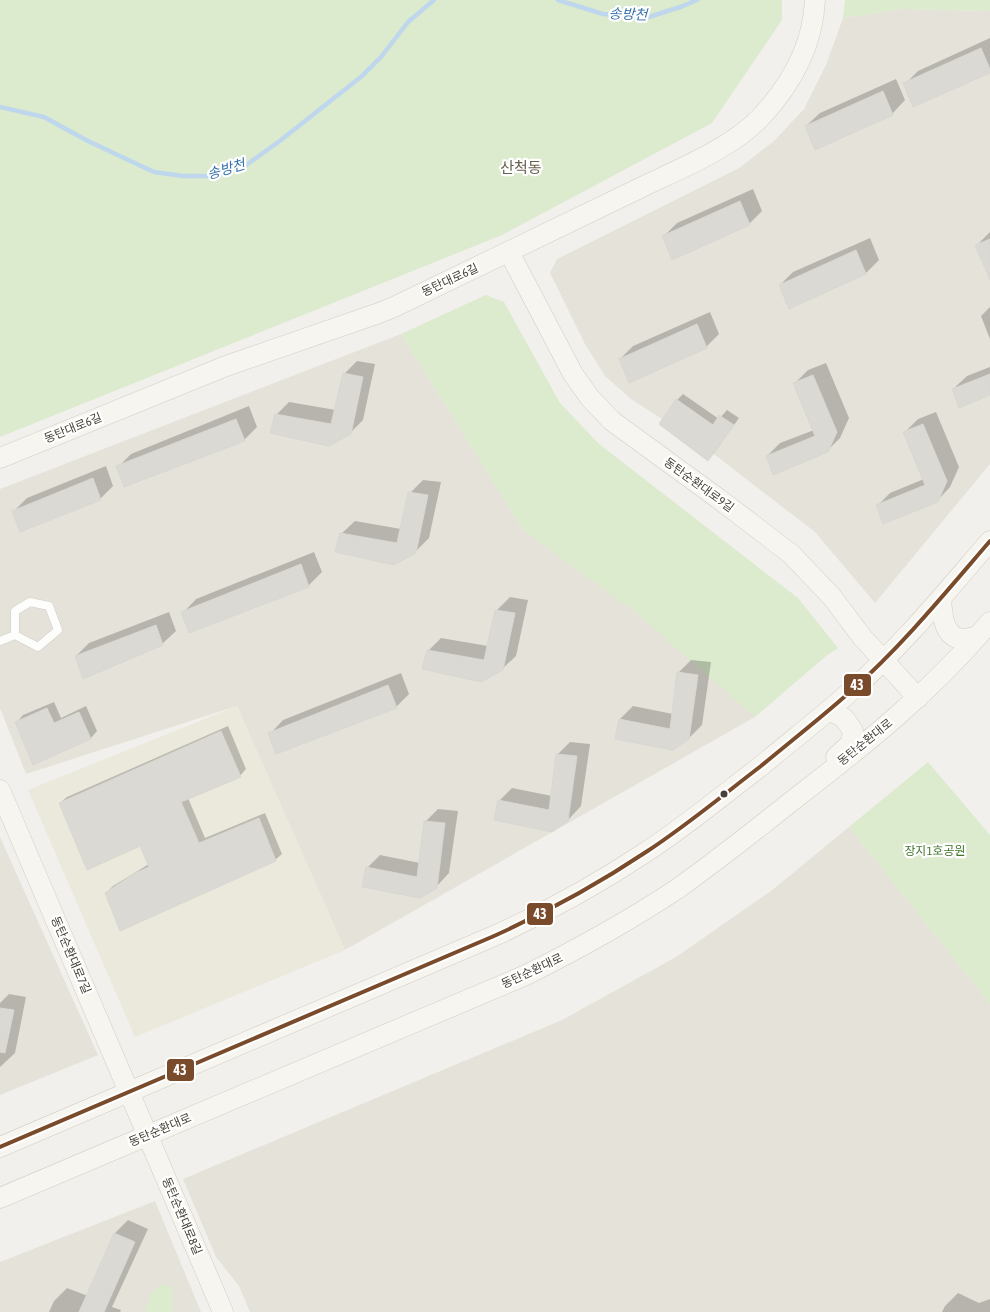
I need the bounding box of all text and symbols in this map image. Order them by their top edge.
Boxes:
water label: 송방천 [608,5,649,23]
water label: 송방천 [205,156,248,182]
district label: 산척동 [500,159,542,176]
street label: 동탄대로6길 [419,261,481,299]
street label: 동탄대로6길 [42,410,104,446]
street label: 동탄순환대로9길 [661,455,737,515]
line badge: 43 [843,673,872,697]
text: 43 [849,677,864,693]
street label: 동탄순환대로 [835,716,895,768]
unlabelled marker [719,789,729,799]
park label: 장지1호공원 [905,844,965,858]
line badge: 43 [526,902,554,926]
text: 43 [532,906,547,922]
street label: 동탄순환대로7길 [48,914,94,996]
street label: 동탄순환대로 [499,951,565,991]
line badge: 43 [166,1058,195,1082]
text: 43 [172,1062,187,1078]
street label: 동탄순환대로 [127,1111,193,1149]
street label: 동탄순환대로8길 [159,1175,205,1257]

